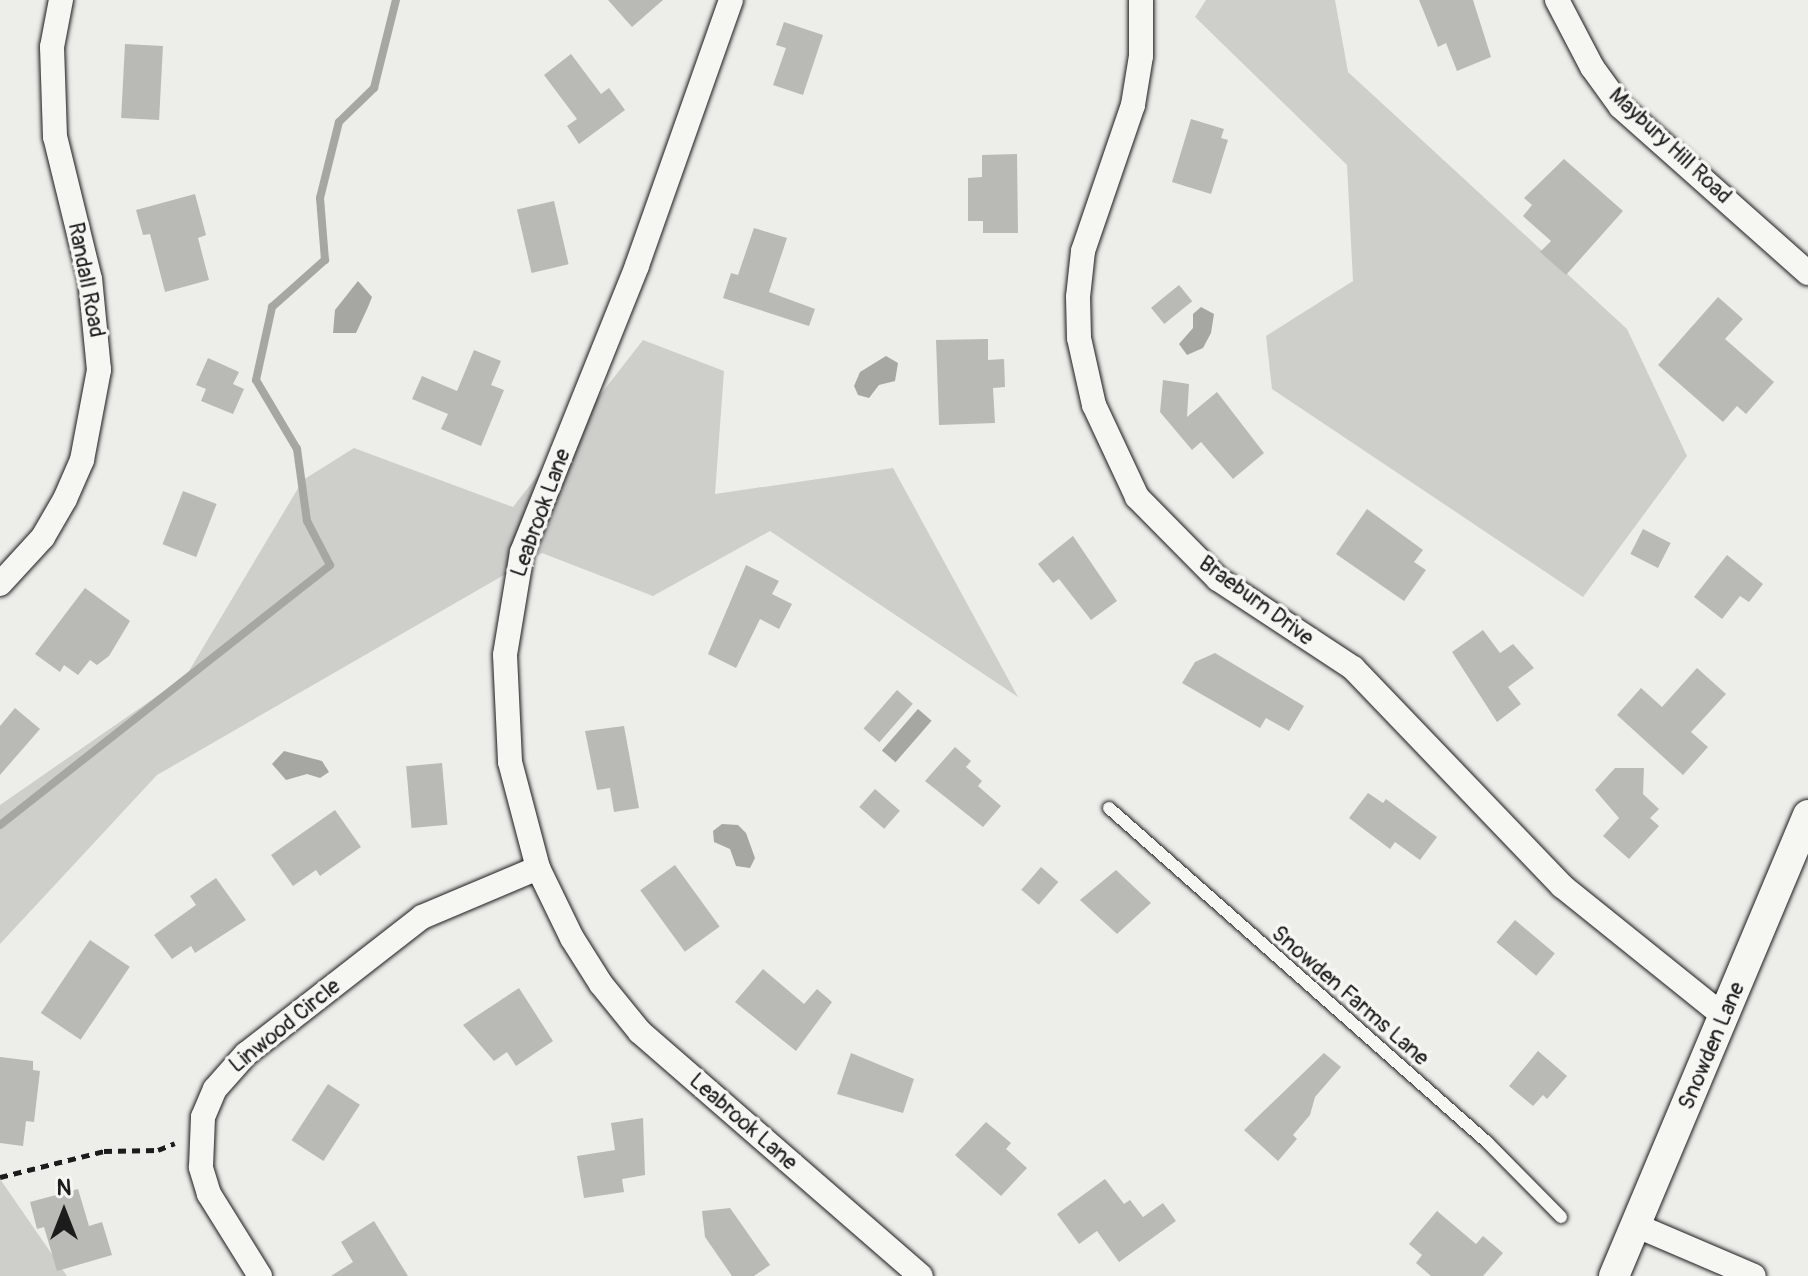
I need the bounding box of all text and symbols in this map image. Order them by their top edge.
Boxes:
street label: Maybury Hill Road [1603,82,1737,210]
street label: Randall Road [62,220,110,340]
street label: Leabrook Lane [506,445,576,581]
street label: Braeburn Drive [1194,551,1318,651]
street label: Snowden Farms Lane [1266,920,1434,1072]
street label: Linwood Circle [224,973,346,1079]
street label: Snowden Lane [1673,978,1751,1114]
street label: Leabrook Lane [684,1068,802,1176]
north arrow [24,1172,104,1252]
text: N [57,1174,71,1202]

